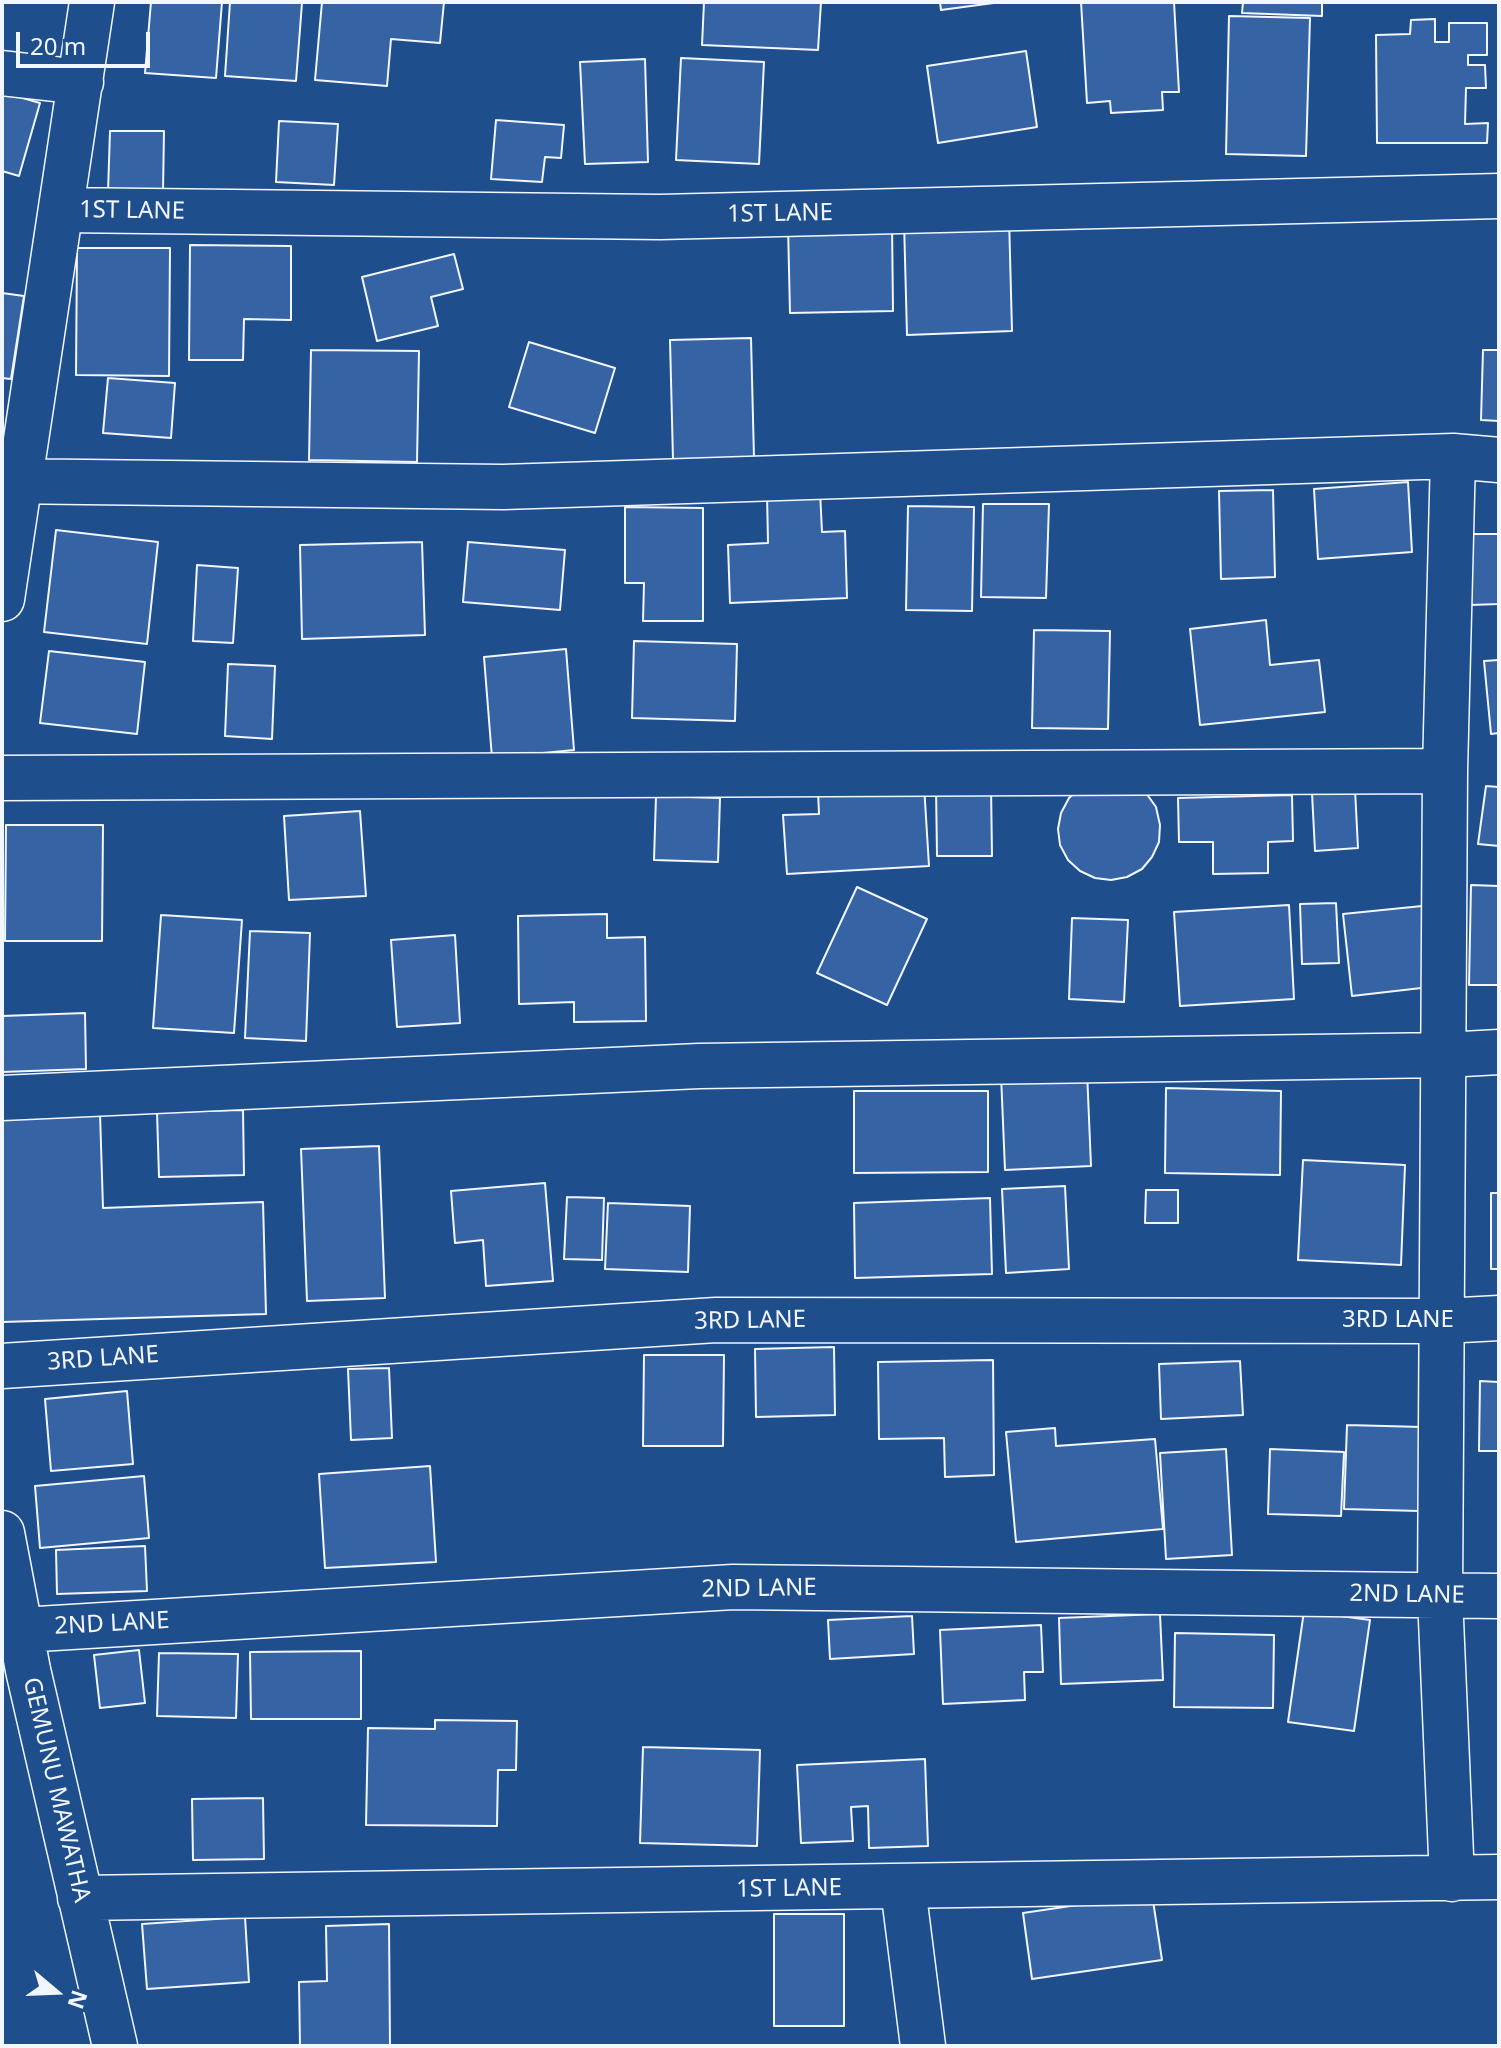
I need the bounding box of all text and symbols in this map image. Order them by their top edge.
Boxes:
scale bar [20,16,154,66]
text: 20 m [30,29,86,62]
street label: 1ST LANE [79,196,185,226]
street label: 1ST LANE [727,199,833,229]
street label: 3RD LANE [694,1306,806,1336]
street label: 3RD LANE [1342,1306,1454,1334]
street label: 3RD LANE [46,1341,160,1377]
street label: 2ND LANE [701,1574,817,1604]
street label: 2ND LANE [1349,1580,1465,1610]
street label: 2ND LANE [54,1607,170,1641]
street label: GEMUNU MAWATHA [16,1675,96,1905]
street label: 1ST LANE [736,1874,842,1904]
north arrow [16,1952,96,2032]
text: N [62,1986,96,2013]

